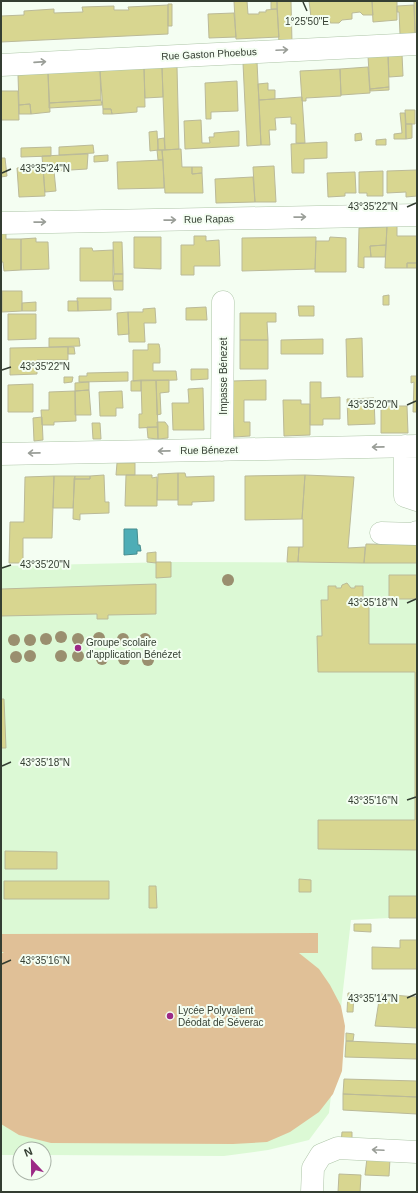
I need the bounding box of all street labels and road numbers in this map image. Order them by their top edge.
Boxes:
street label: Rue Gaston Phoebus [161,46,257,62]
street label: Rue Rapas [184,213,234,225]
street label: Impasse Bénezet [218,337,229,415]
street label: Rue Bénezet [180,444,238,456]

